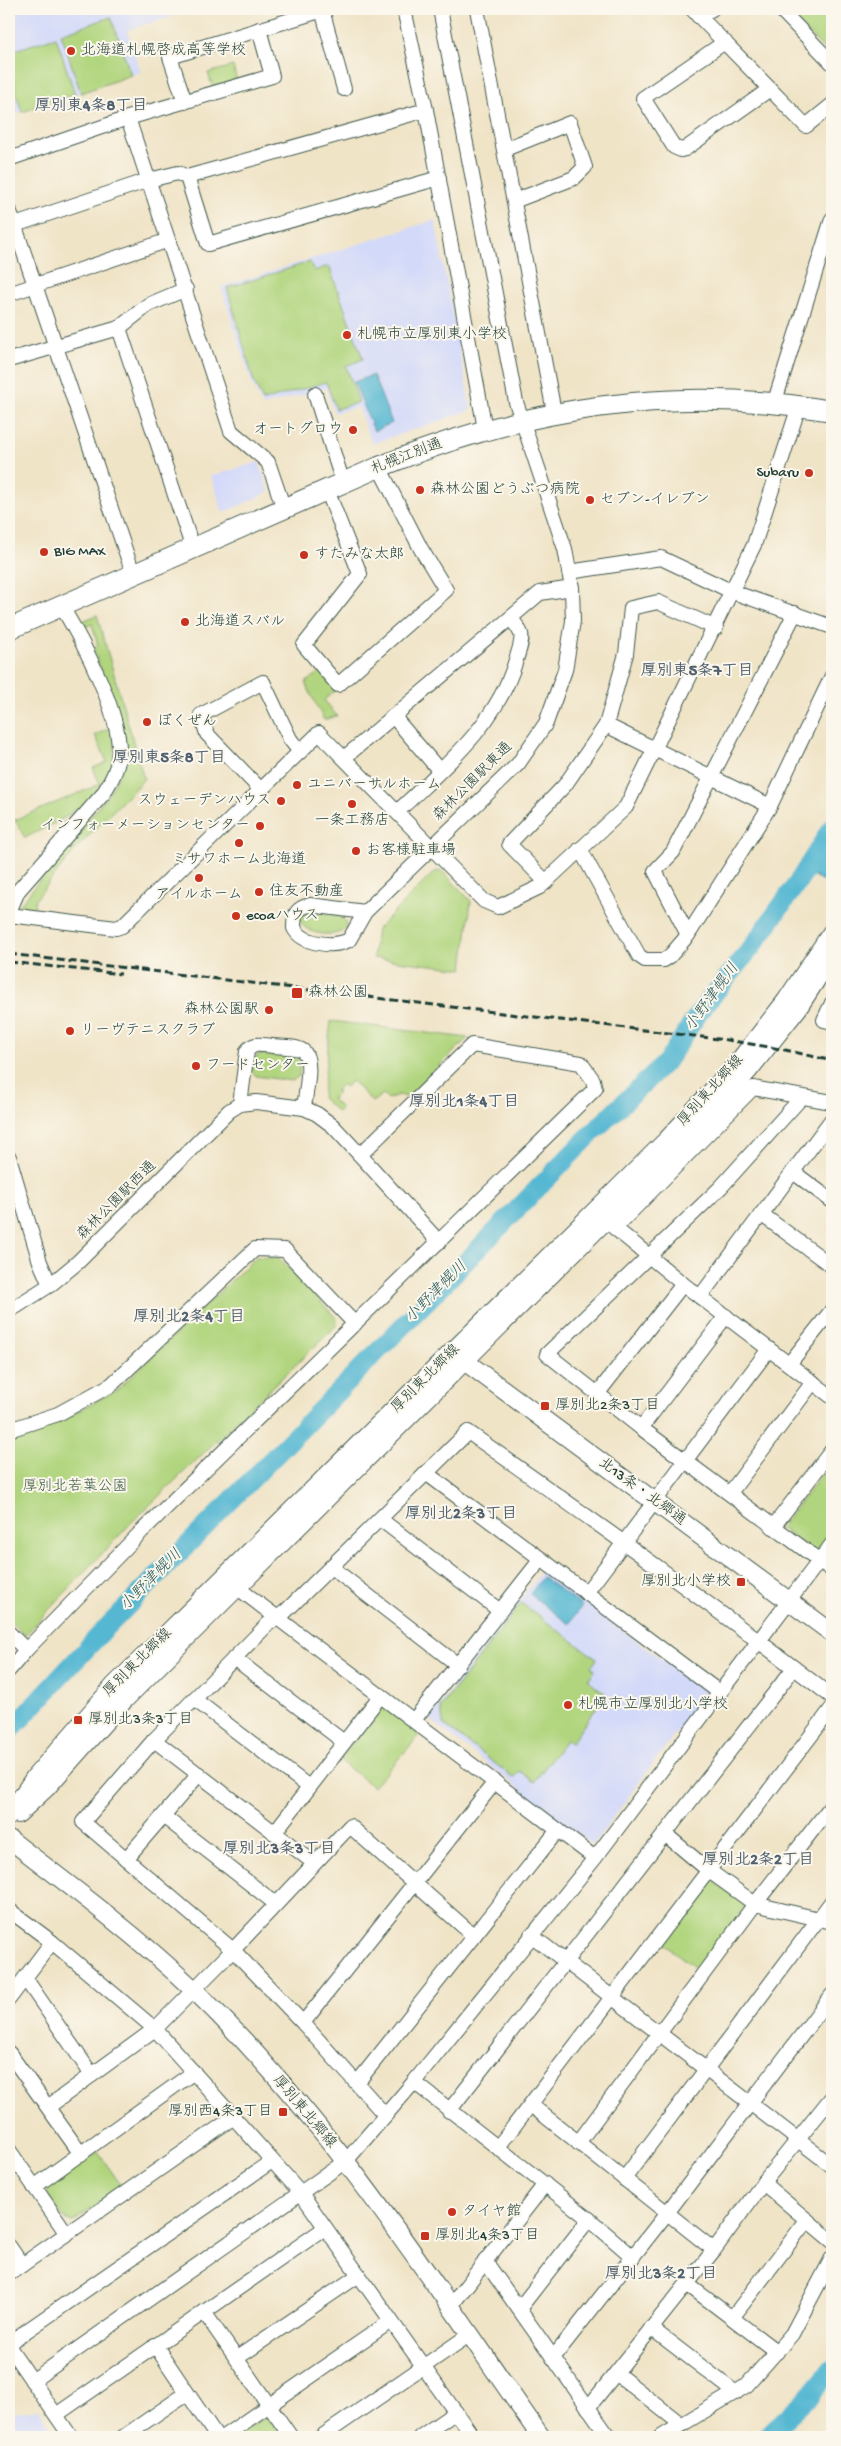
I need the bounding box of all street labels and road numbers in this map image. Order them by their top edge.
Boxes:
street label: 札幌江別通 [369,435,445,479]
street label: 森林公園駅東通 [429,738,516,825]
street label: 厚別東北郷線 [673,1051,748,1130]
street label: 森林公園駅西通 [73,1157,160,1244]
street label: 厚別東北郷線 [387,1340,464,1417]
street label: 北13条・北郷通 [595,1454,689,1530]
street label: 厚別東北郷線 [99,1624,176,1701]
street label: 厚別東北郷線 [268,2071,341,2152]

